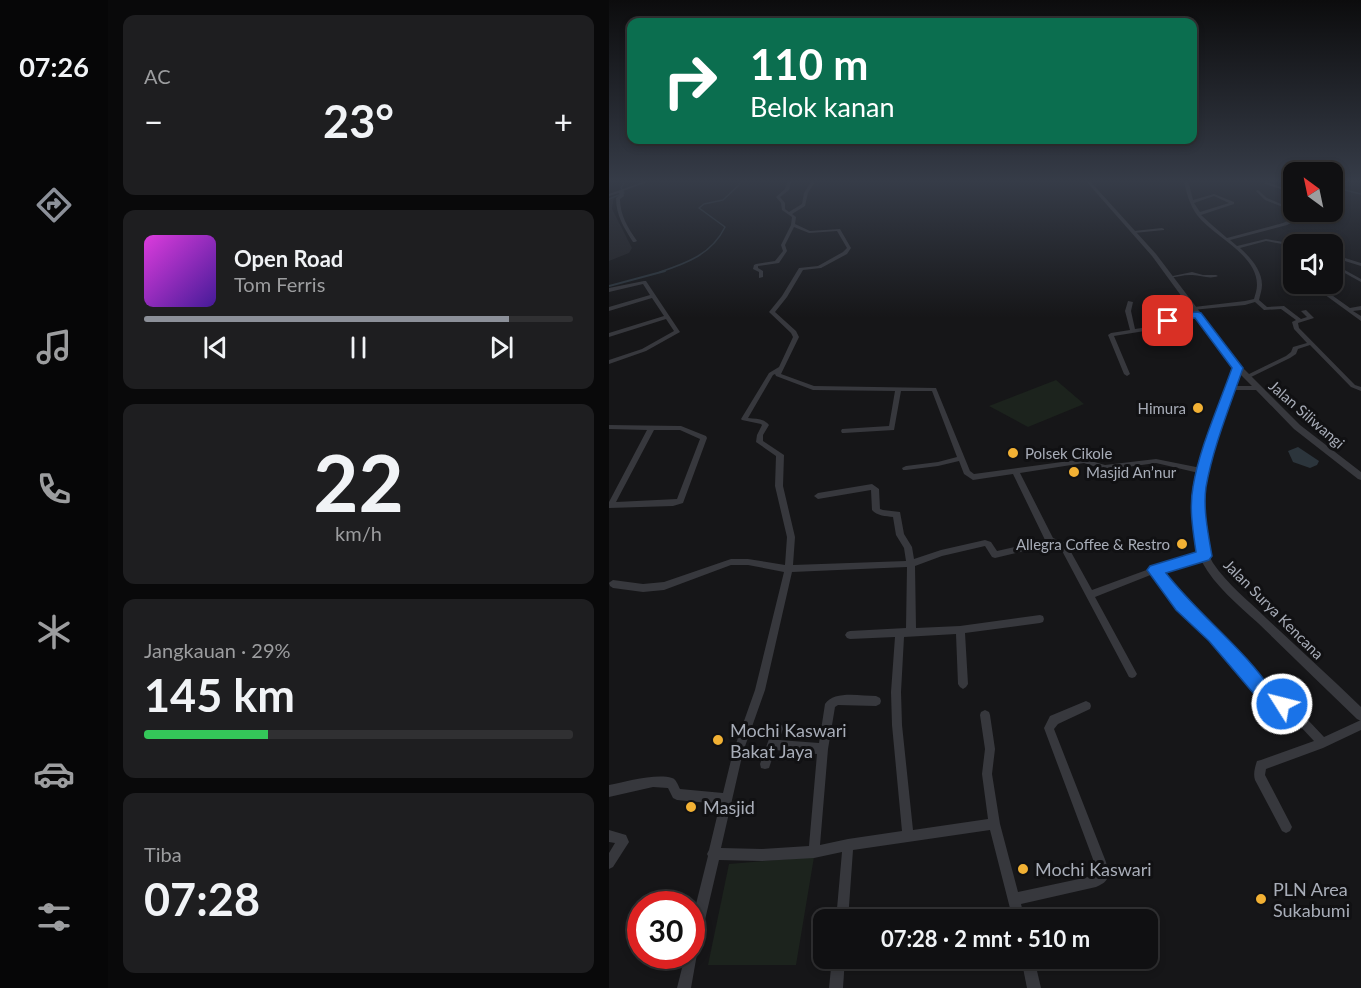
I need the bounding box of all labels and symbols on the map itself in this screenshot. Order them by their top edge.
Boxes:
north arrow [1283,162,1343,222]
pin [1142,295,1193,346]
street label: Jalan Siliwangi [1265,376,1349,452]
place label: Himura [1138,399,1186,417]
marker: Himura [1191,401,1205,415]
place label: Polsek Cikole [1025,444,1112,462]
marker: Polsek Cikole [1006,446,1020,460]
place label: Masjid An’nur [1086,463,1177,481]
marker: Masjid An’nur [1067,465,1081,479]
place label: Allegra Coffee & Restro [1016,535,1170,553]
marker: Allegra Coffee & Restro [1175,537,1189,551]
street label: Jalan Surya Kencana [1220,555,1328,663]
position arrow [1250,672,1314,736]
place label: Mochi Kaswari Bakat Jaya [730,719,847,762]
marker: Mochi Kaswari Bakat Jaya [711,733,725,747]
place label: Masjid [703,796,755,818]
marker: Masjid [684,800,698,814]
place label: Mochi Kaswari [1035,858,1152,880]
marker: Mochi Kaswari [1016,862,1030,876]
place label: PLN Area Sukabumi [1273,878,1350,921]
speed limit sign: 30 [627,891,705,969]
marker: PLN Area Sukabumi [1254,892,1268,906]

